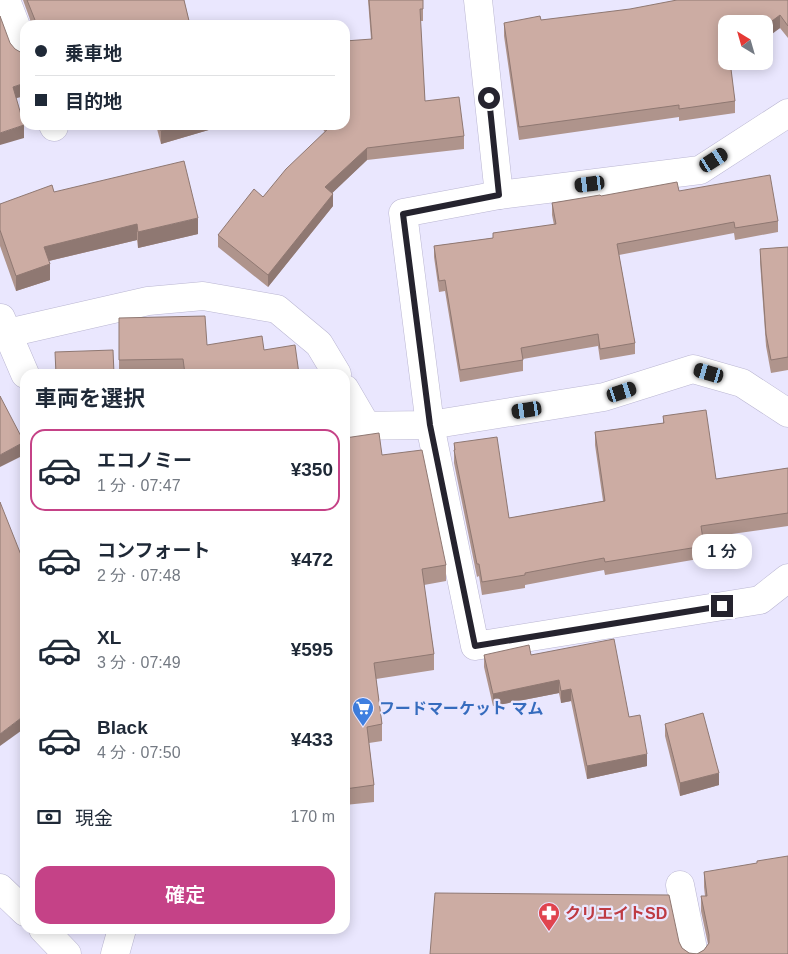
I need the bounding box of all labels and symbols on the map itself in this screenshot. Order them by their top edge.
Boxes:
north arrow [718,15,772,70]
route start [478,87,500,109]
car [697,146,730,174]
car [574,175,605,193]
car [692,362,725,384]
car [605,380,638,404]
car [511,400,542,420]
callout: 1 分 [692,534,752,568]
route end [711,595,733,617]
supermarket icon: フードマーケット マム [351,696,375,727]
place label: フードマーケット マム [379,700,543,717]
pharmacy icon: クリエイトSD [537,901,561,932]
place label: クリエイトSD [565,905,667,922]

